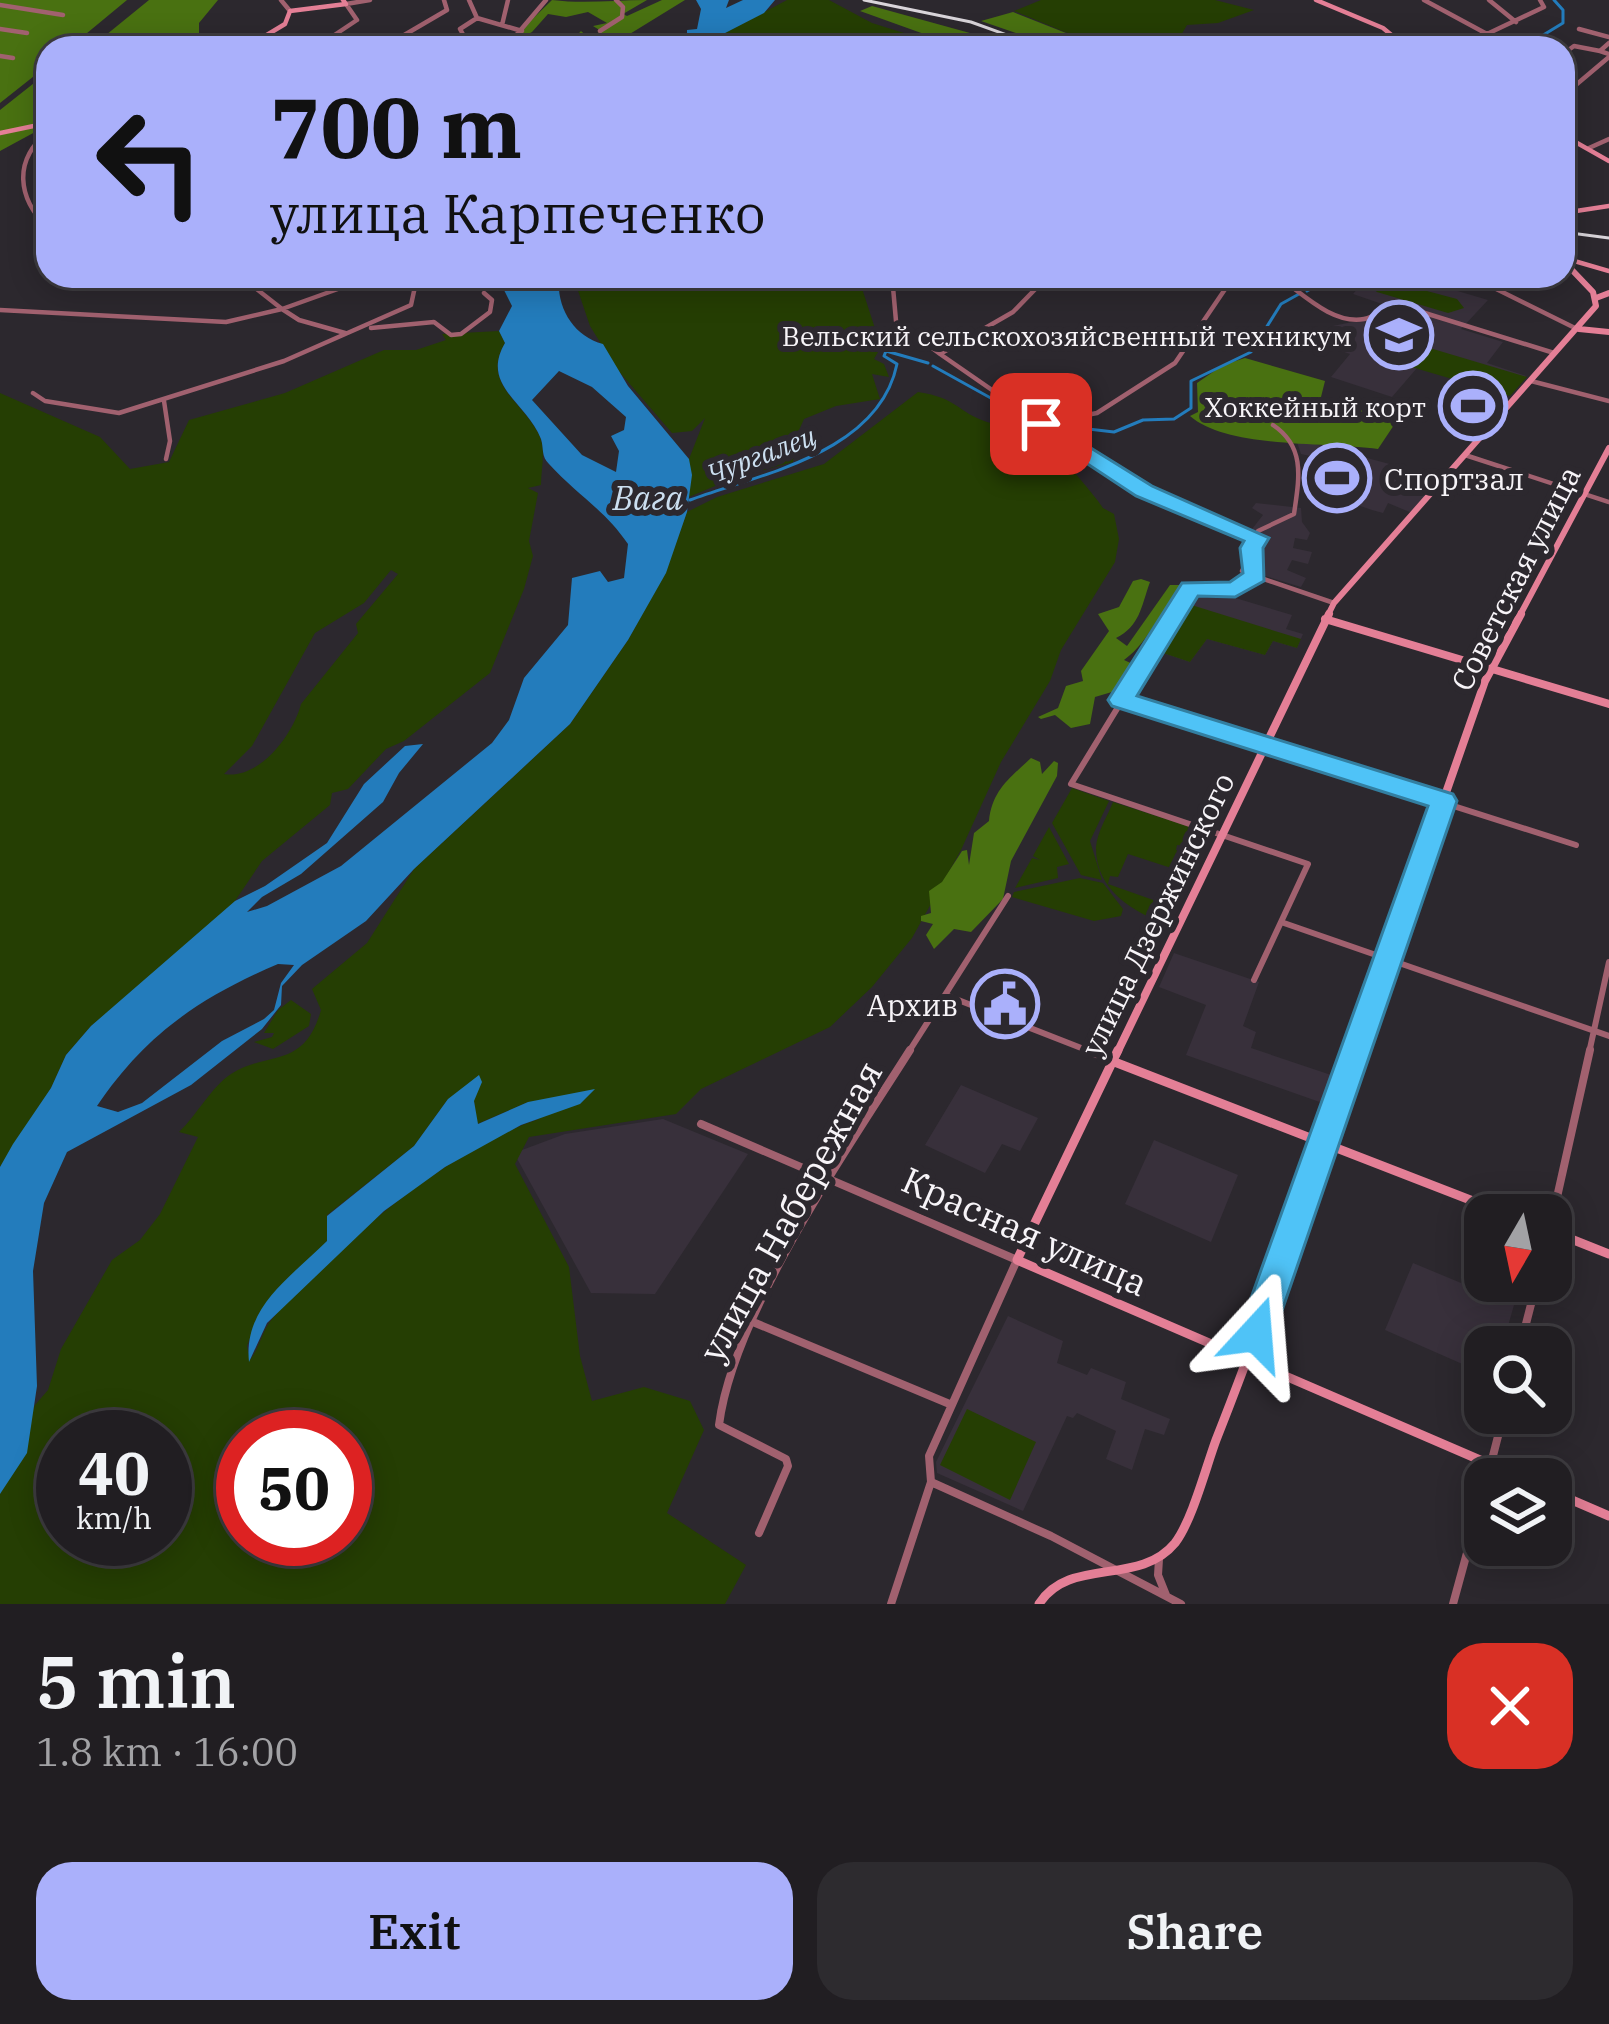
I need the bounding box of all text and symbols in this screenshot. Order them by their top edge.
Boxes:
text: 700 m [270,72,522,181]
icon: left [72,84,228,240]
text: улица Карпеченко [270,178,765,248]
school or university icon: Вельский сельскохозяйсвенный техникум [1364,300,1434,370]
place label: Вельский сельскохозяйсвенный техникум [782,318,1352,353]
sports icon: Хоккейный корт [1438,371,1508,441]
pin [990,373,1092,475]
place label: Хоккейный корт [1205,389,1426,424]
icon: arrive [1008,391,1074,457]
water label: Чургалец [702,417,821,491]
sports icon: Спортзал [1302,443,1372,513]
place label: Спортзал [1384,459,1524,498]
street label: Советская улица [1442,459,1588,697]
water label: Вага [612,476,683,519]
street label: улица Дзержинского [1071,766,1243,1062]
public building icon: Архив [970,969,1040,1039]
place label: Архив [866,985,958,1024]
street label: улица Набережная [688,1052,892,1370]
street label: Красная улица [895,1156,1155,1306]
north arrow [1464,1194,1572,1302]
map controls [1464,1194,1572,1566]
position arrow [1193,1271,1319,1397]
button: search [1464,1326,1572,1434]
speed limit sign: 50 [216,1410,372,1566]
text: 40 [78,1433,150,1512]
button: layers [1464,1458,1572,1566]
text: km/h [76,1498,152,1537]
text: 5 min [36,1634,236,1728]
button: close [1447,1643,1573,1769]
text: 1.8 km · 16:00 [36,1726,298,1777]
button: Exit [36,1862,793,2000]
button: Share [817,1862,1573,2000]

